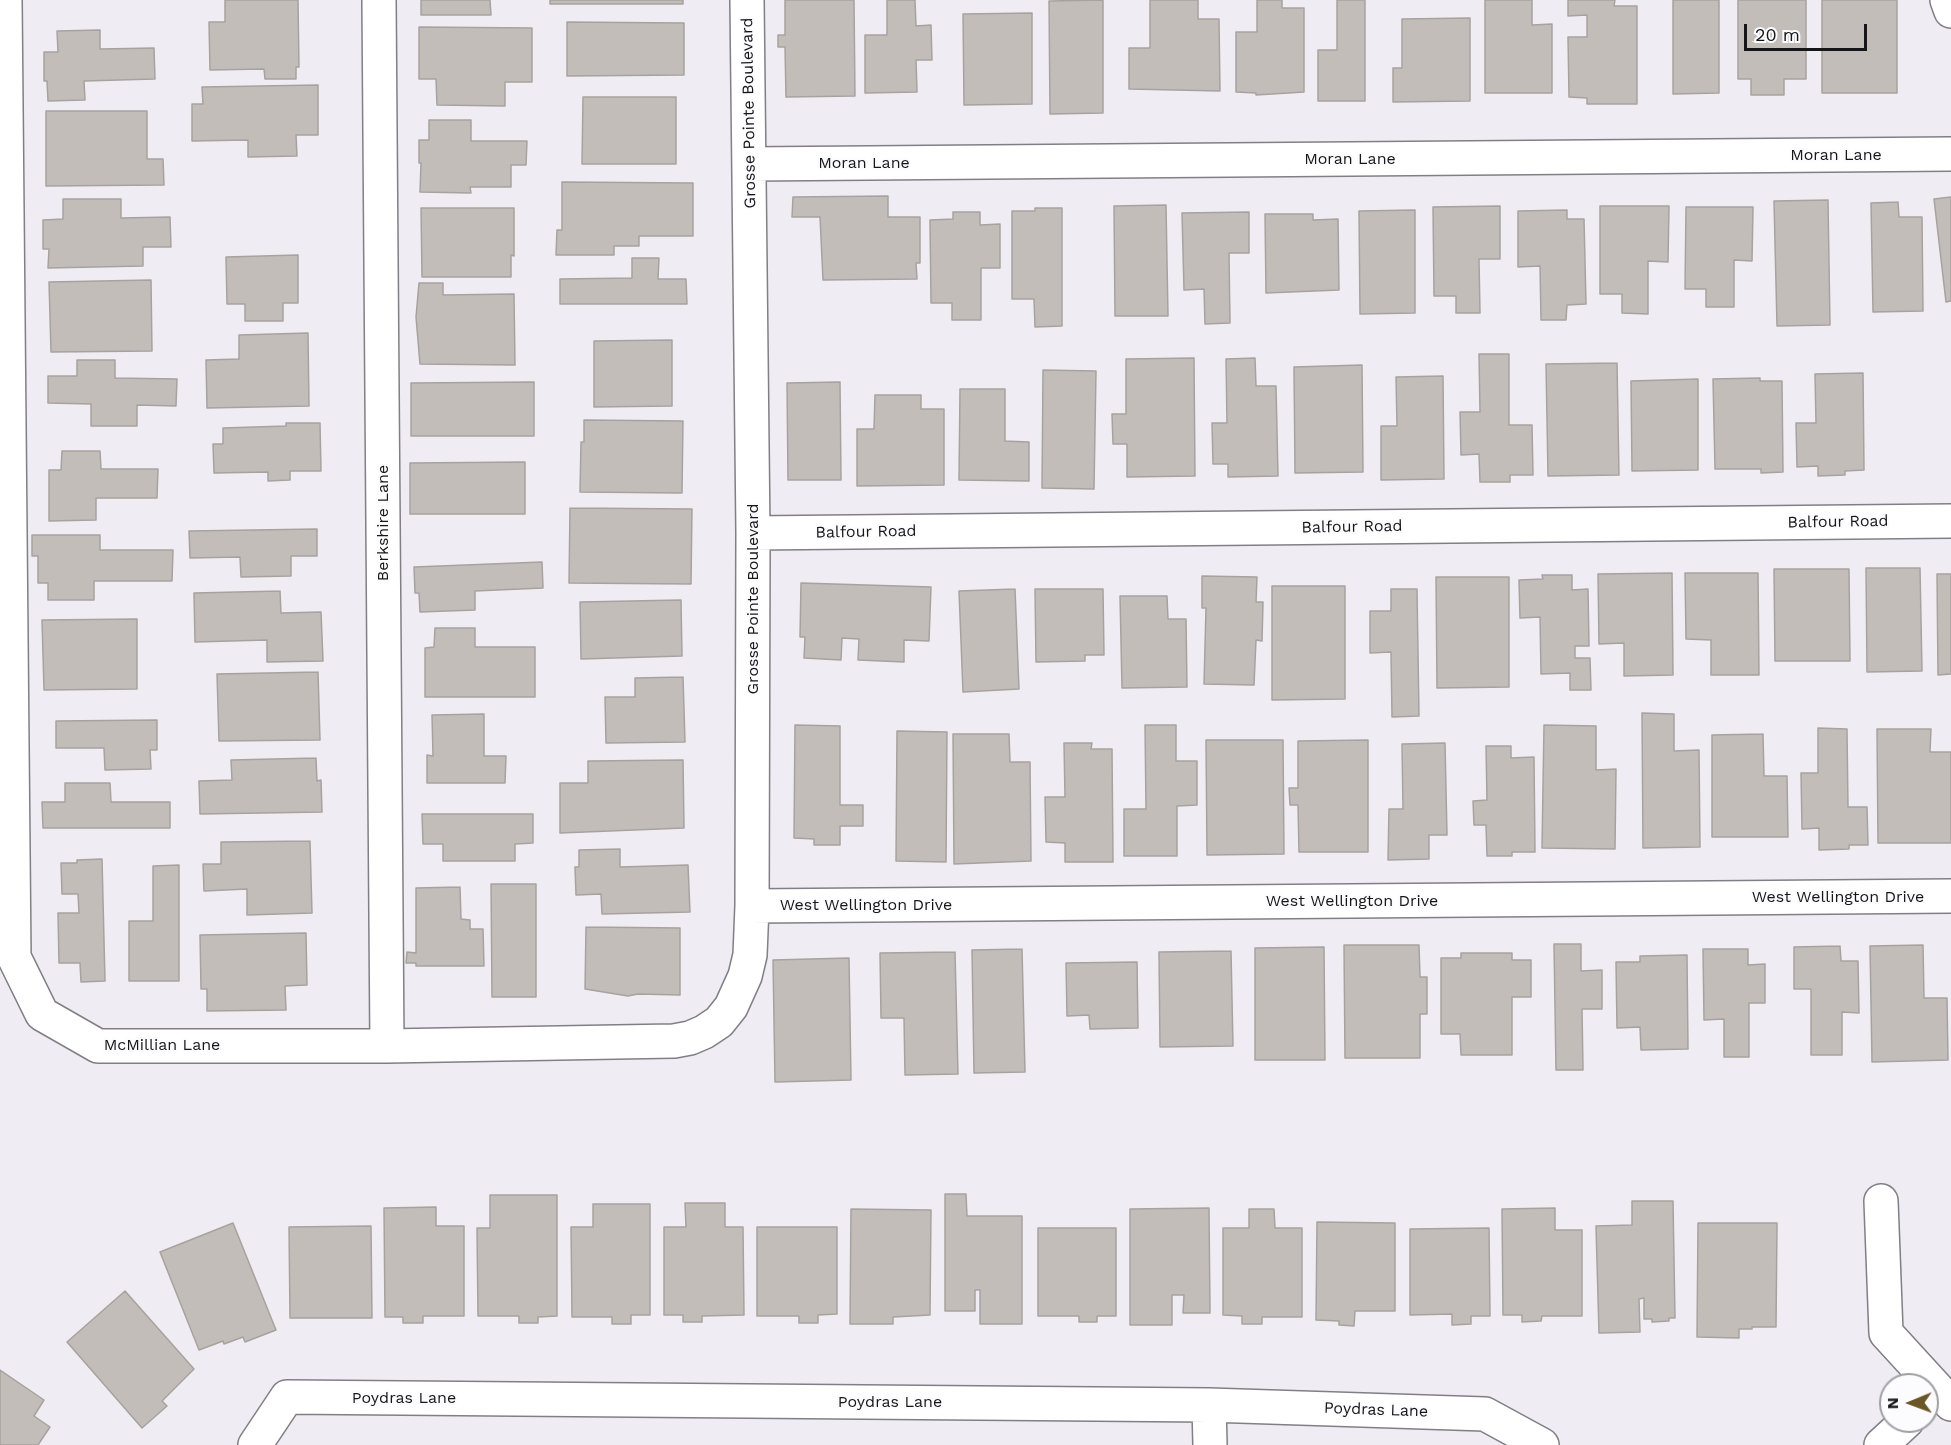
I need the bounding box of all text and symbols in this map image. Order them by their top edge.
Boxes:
scale bar [1747,12,1870,50]
street label: Grosse Pointe Boulevard [738,17,760,209]
text: 20 m [1755,24,1800,45]
street label: Moran Lane [1790,145,1882,165]
street label: Moran Lane [1304,149,1396,169]
street label: Moran Lane [818,153,910,173]
street label: Berkshire Lane [373,465,393,581]
street label: Grosse Pointe Boulevard [743,504,763,694]
street label: Balfour Road [1787,512,1889,532]
street label: Balfour Road [1301,517,1403,537]
street label: Balfour Road [815,522,917,542]
street label: West Wellington Drive [1752,887,1924,907]
street label: West Wellington Drive [1266,891,1438,911]
street label: West Wellington Drive [780,895,952,915]
street label: McMillian Lane [104,1035,220,1055]
north arrow [1879,1373,1939,1433]
street label: Poydras Lane [352,1388,456,1408]
street label: Poydras Lane [838,1392,942,1412]
text: N [1883,1397,1902,1409]
street label: Poydras Lane [1324,1399,1428,1421]

